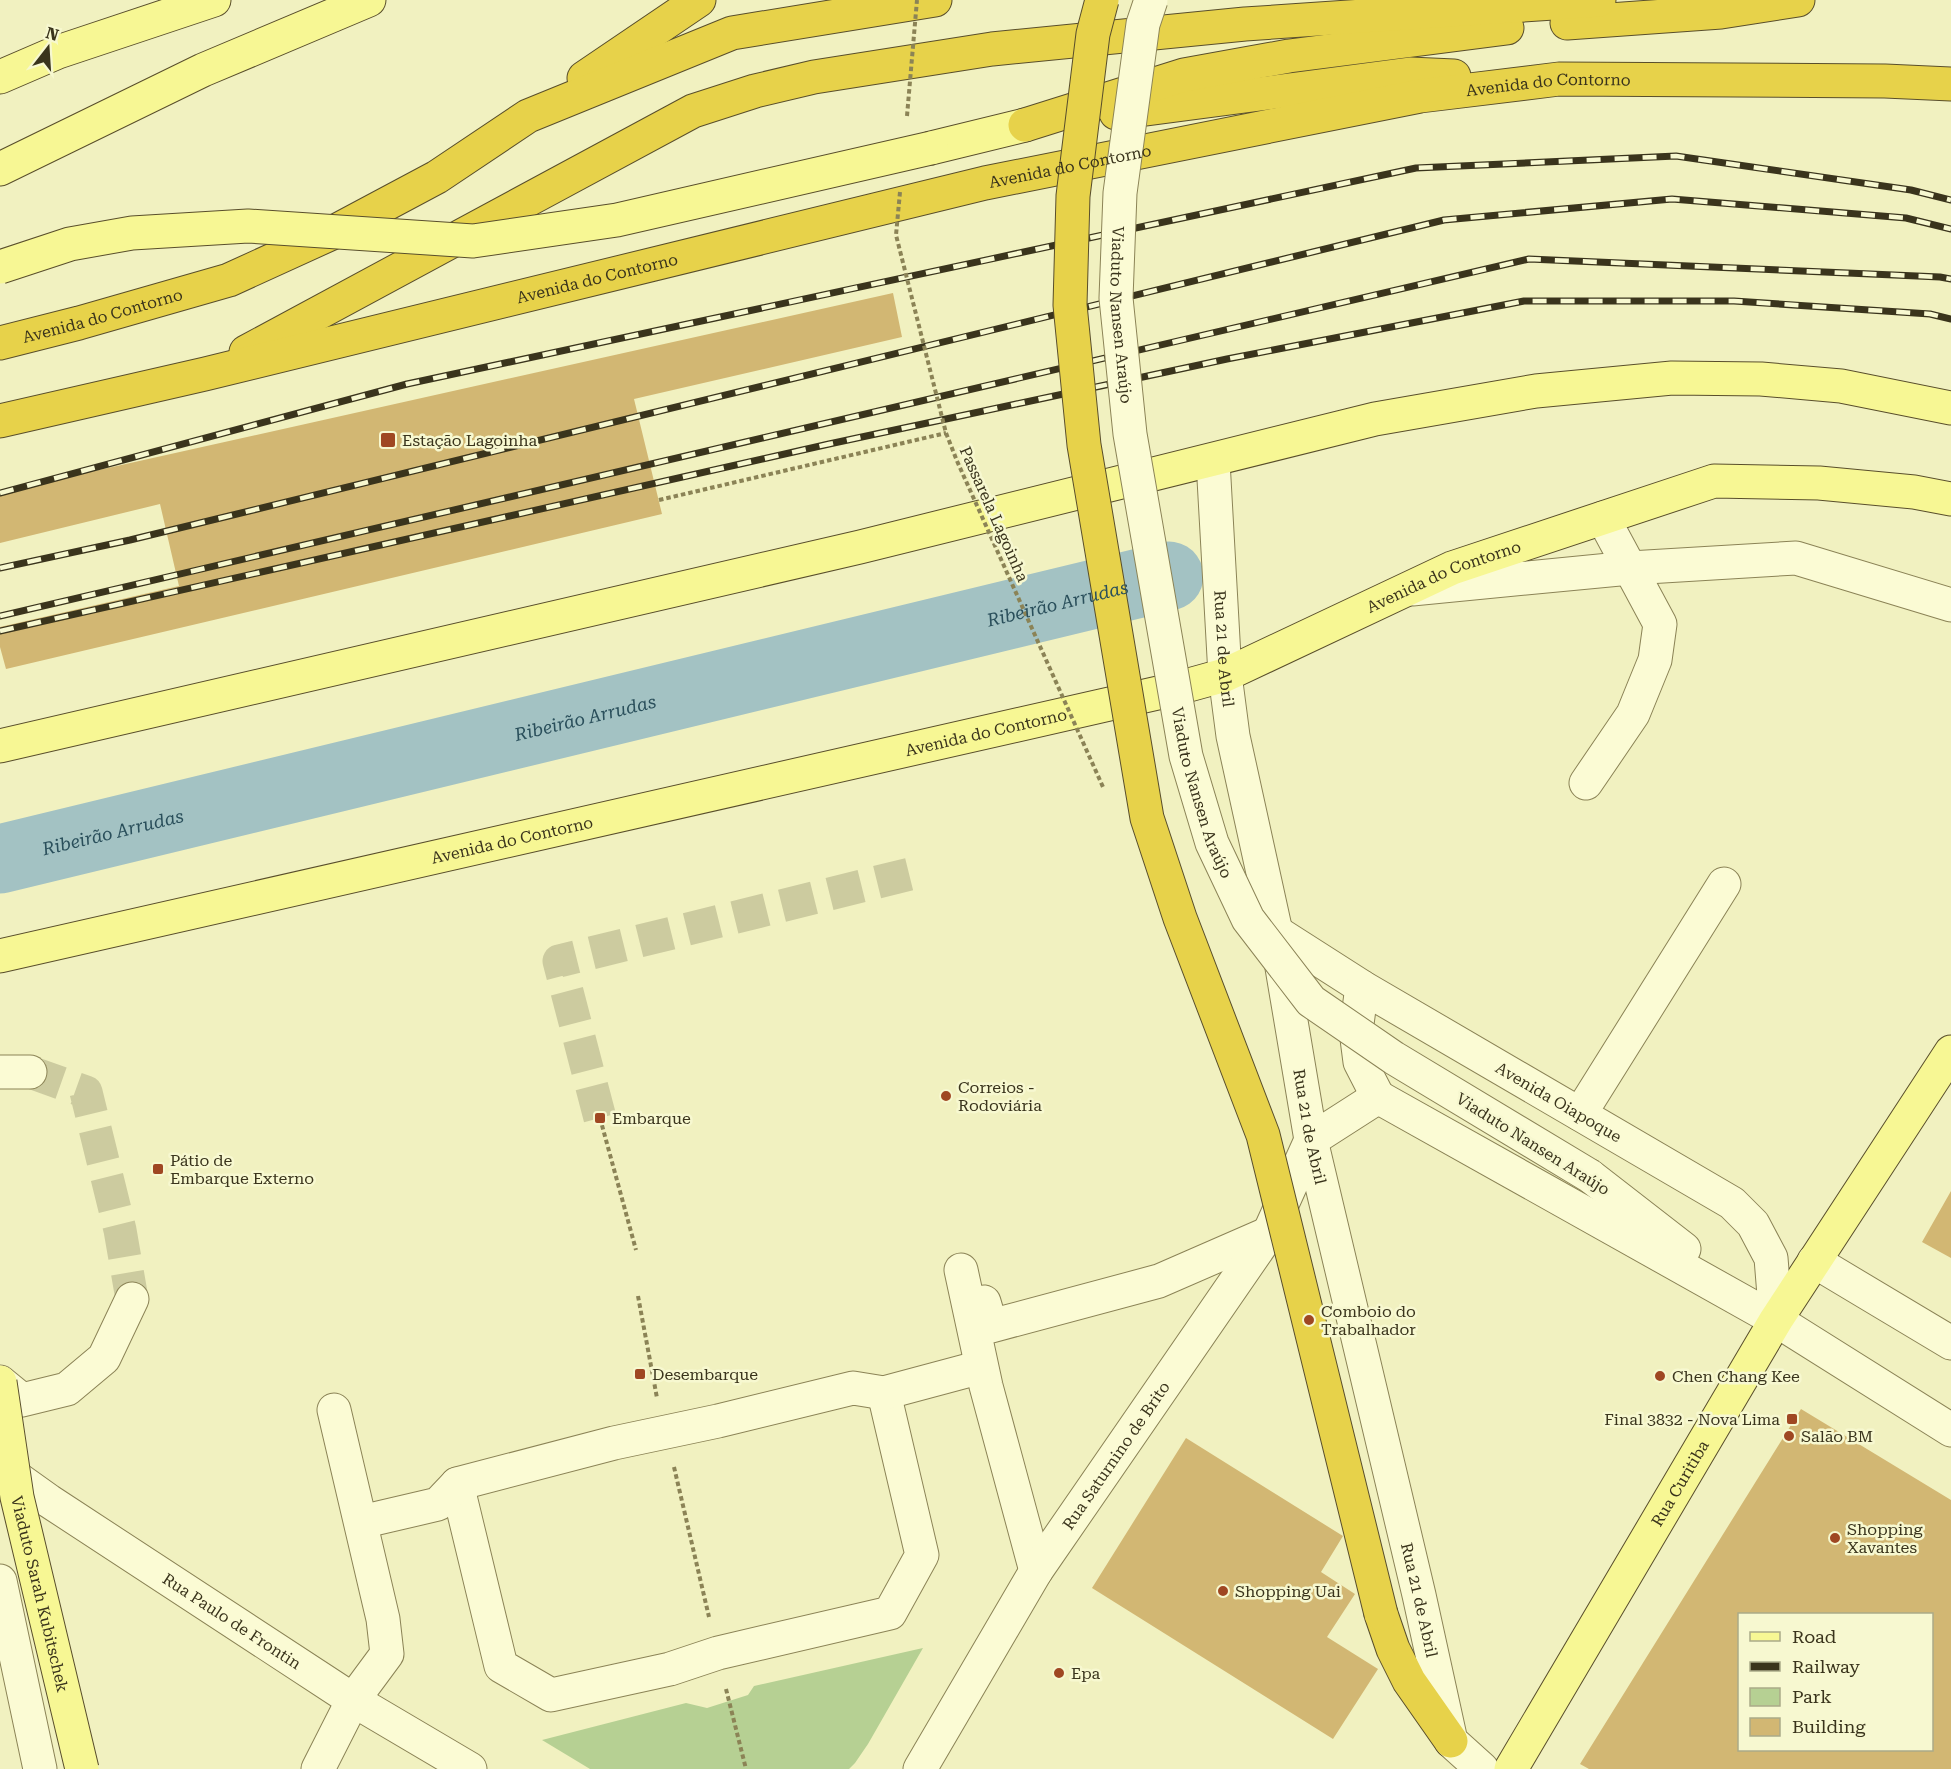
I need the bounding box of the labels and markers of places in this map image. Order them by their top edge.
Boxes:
marker: Estação Lagoinha [379,431,397,449]
place label: Estação Lagoinha [402,431,538,450]
place label: Correios - Rodoviária [958,1078,1042,1115]
marker: Correios - Rodoviária [939,1089,953,1103]
place label: Embarque [612,1109,691,1128]
marker: Embarque [593,1111,607,1125]
place label: Pátio de Embarque Externo [170,1151,314,1188]
marker: Pátio de Embarque Externo [151,1162,165,1176]
place label: Comboio do Trabalhador [1321,1302,1416,1339]
marker: Comboio do Trabalhador [1302,1313,1316,1327]
place label: Desembarque [652,1365,758,1384]
marker: Desembarque [633,1367,647,1381]
place label: Chen Chang Kee [1672,1367,1800,1386]
marker: Chen Chang Kee [1653,1369,1667,1383]
place label: Final 3832 - Nova Lima [1604,1410,1780,1429]
marker: Final 3832 - Nova Lima [1785,1412,1799,1426]
place label: Salão BM [1801,1427,1873,1446]
marker: Salão BM [1782,1429,1796,1443]
place label: Shopping Xavantes [1847,1520,1923,1557]
marker: Shopping Xavantes [1828,1531,1842,1545]
place label: Shopping Uai [1235,1582,1341,1601]
marker: Shopping Uai [1216,1584,1230,1598]
place label: Epa [1071,1664,1101,1683]
marker: Epa [1052,1666,1066,1680]

